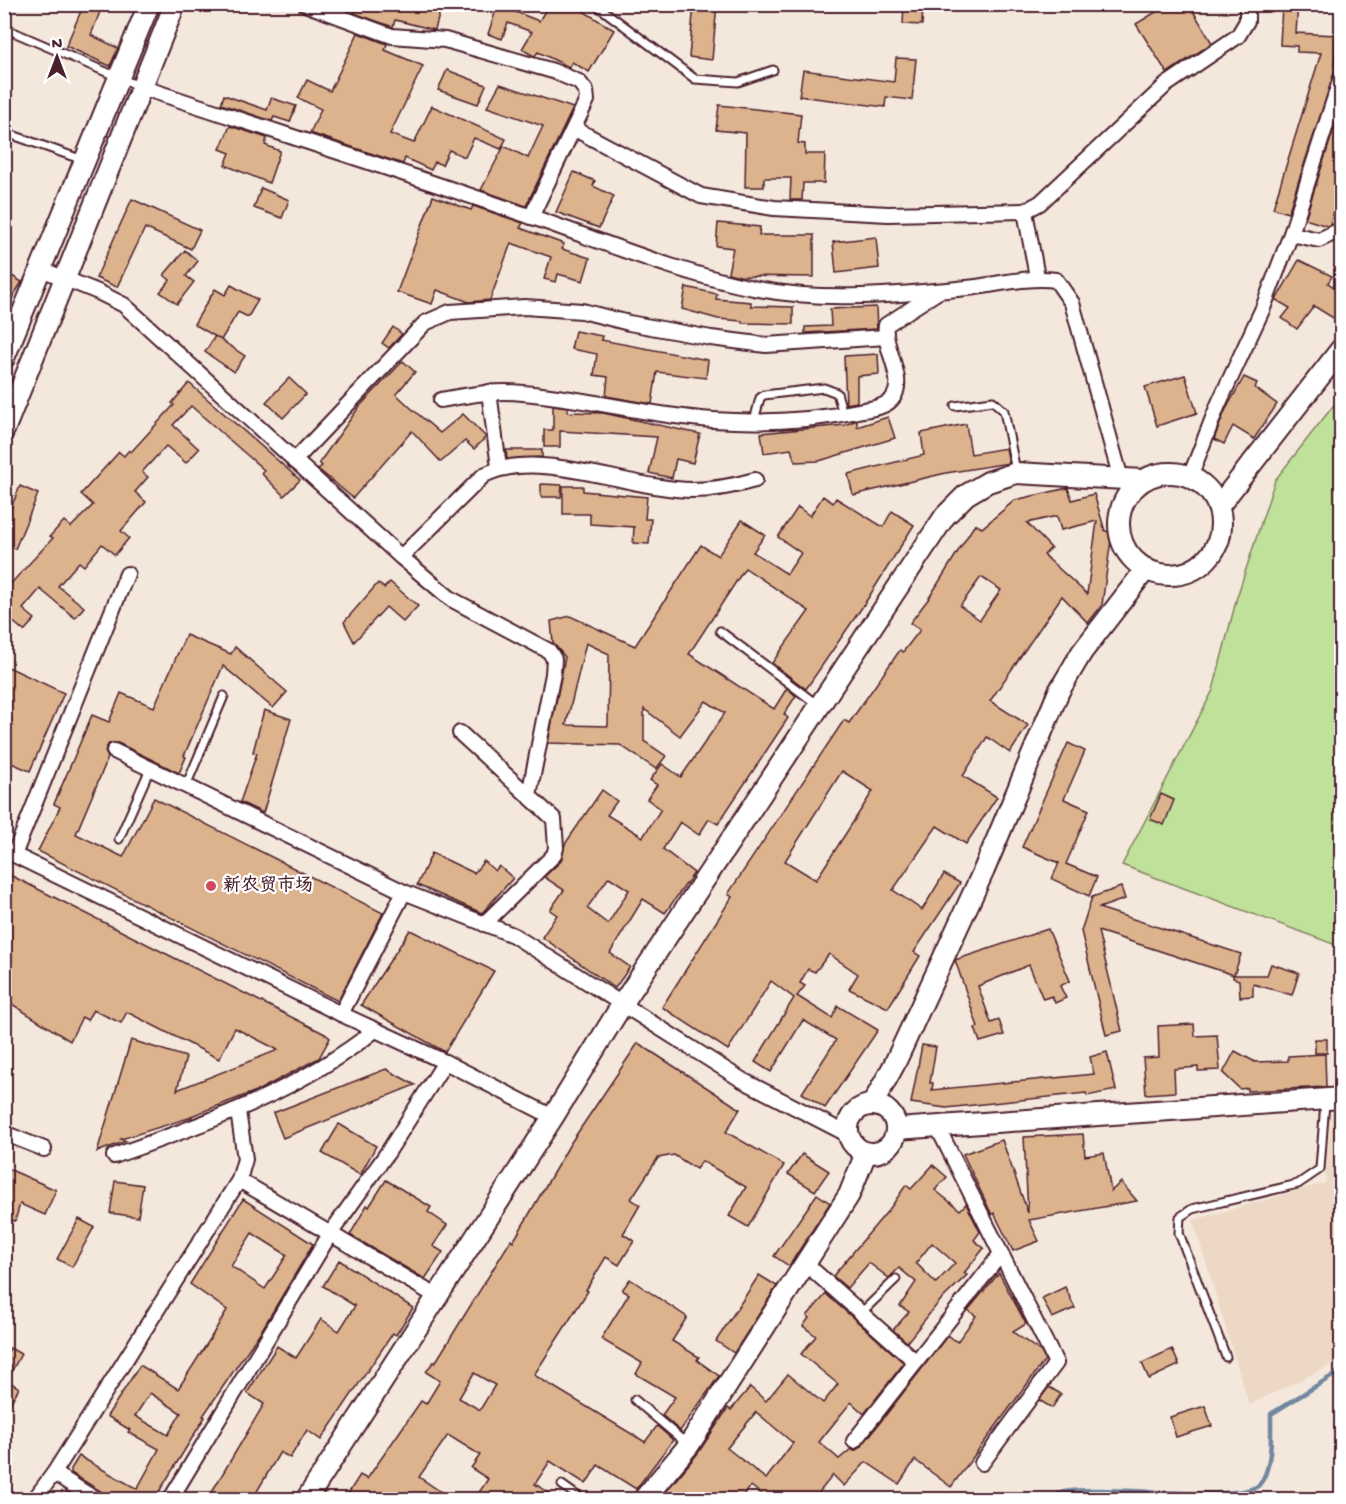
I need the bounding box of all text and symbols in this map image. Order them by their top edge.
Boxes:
north arrow [27,27,87,87]
text: N [52,36,63,55]
place label: 新农贸市场 [223,874,313,897]
marker: 新农贸市场 [204,879,218,893]

